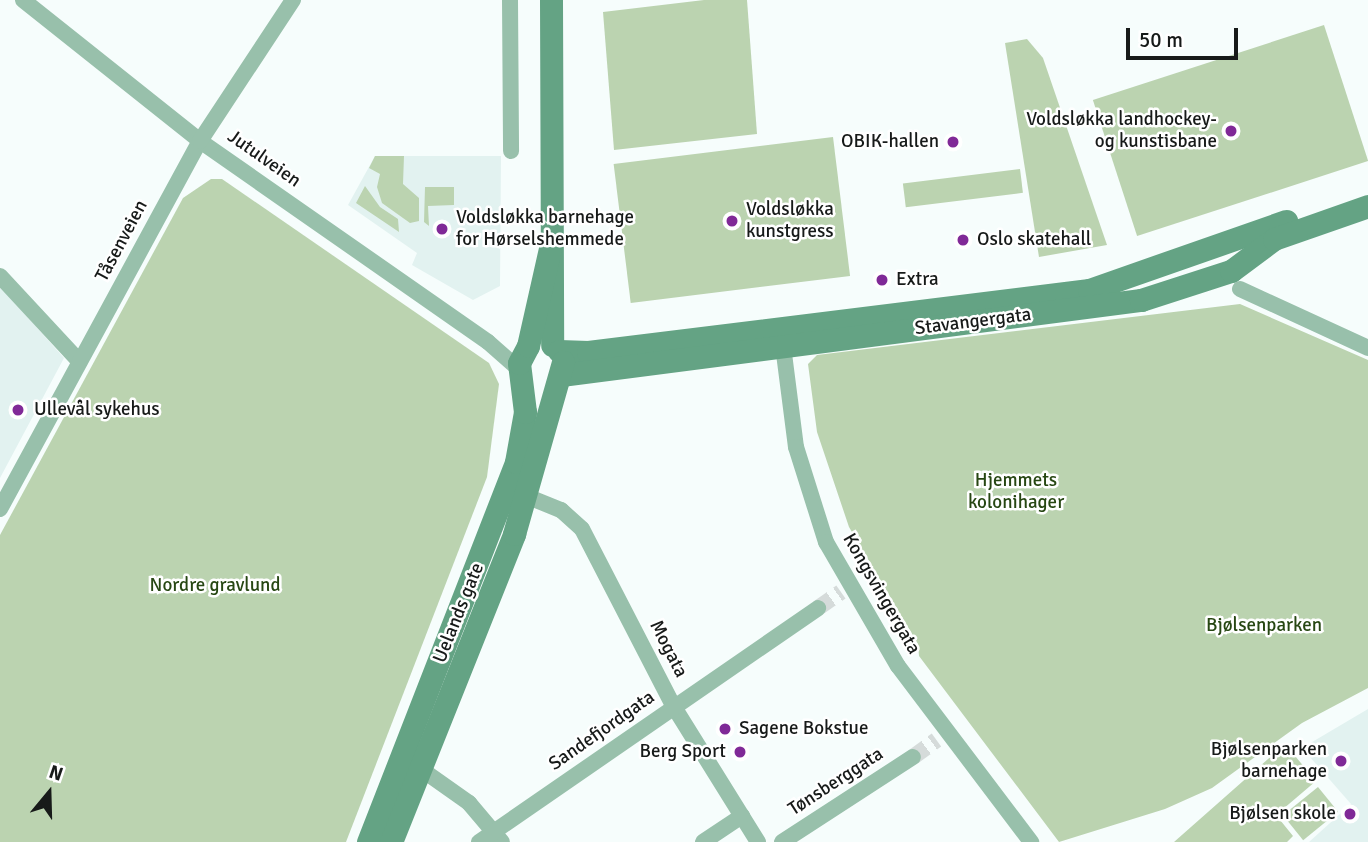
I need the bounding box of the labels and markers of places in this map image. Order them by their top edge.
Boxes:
place label: Voldsløkka landhockey- og kunstisbane [1026,109,1217,153]
marker: Voldsløkka landhockey- og kunstisbane [1223,123,1239,139]
place label: OBIK-hallen [841,131,939,153]
marker: OBIK-hallen [945,134,961,150]
place label: Voldsløkka kunstgress [746,199,834,243]
place label: Voldsløkka barnehage for Hørselshemmede [456,207,634,251]
marker: Voldsløkka kunstgress [724,213,740,229]
marker: Voldsløkka barnehage for Hørselshemmede [434,221,450,237]
place label: Oslo skatehall [977,229,1091,251]
marker: Oslo skatehall [955,232,971,248]
place label: Extra [896,269,939,291]
marker: Extra [874,272,890,288]
place label: Ullevål sykehus [34,399,160,421]
marker: Ullevål sykehus [8,400,28,420]
place label: Sagene Bokstue [739,718,868,740]
marker: Sagene Bokstue [717,721,733,737]
place label: Bjølsenparken barnehage [1211,739,1327,783]
place label: Berg Sport [639,741,726,763]
marker: Berg Sport [732,744,748,760]
marker: Bjølsenparken barnehage [1333,753,1349,769]
place label: Bjølsen skole [1229,803,1336,825]
marker: Bjølsen skole [1342,806,1358,822]

